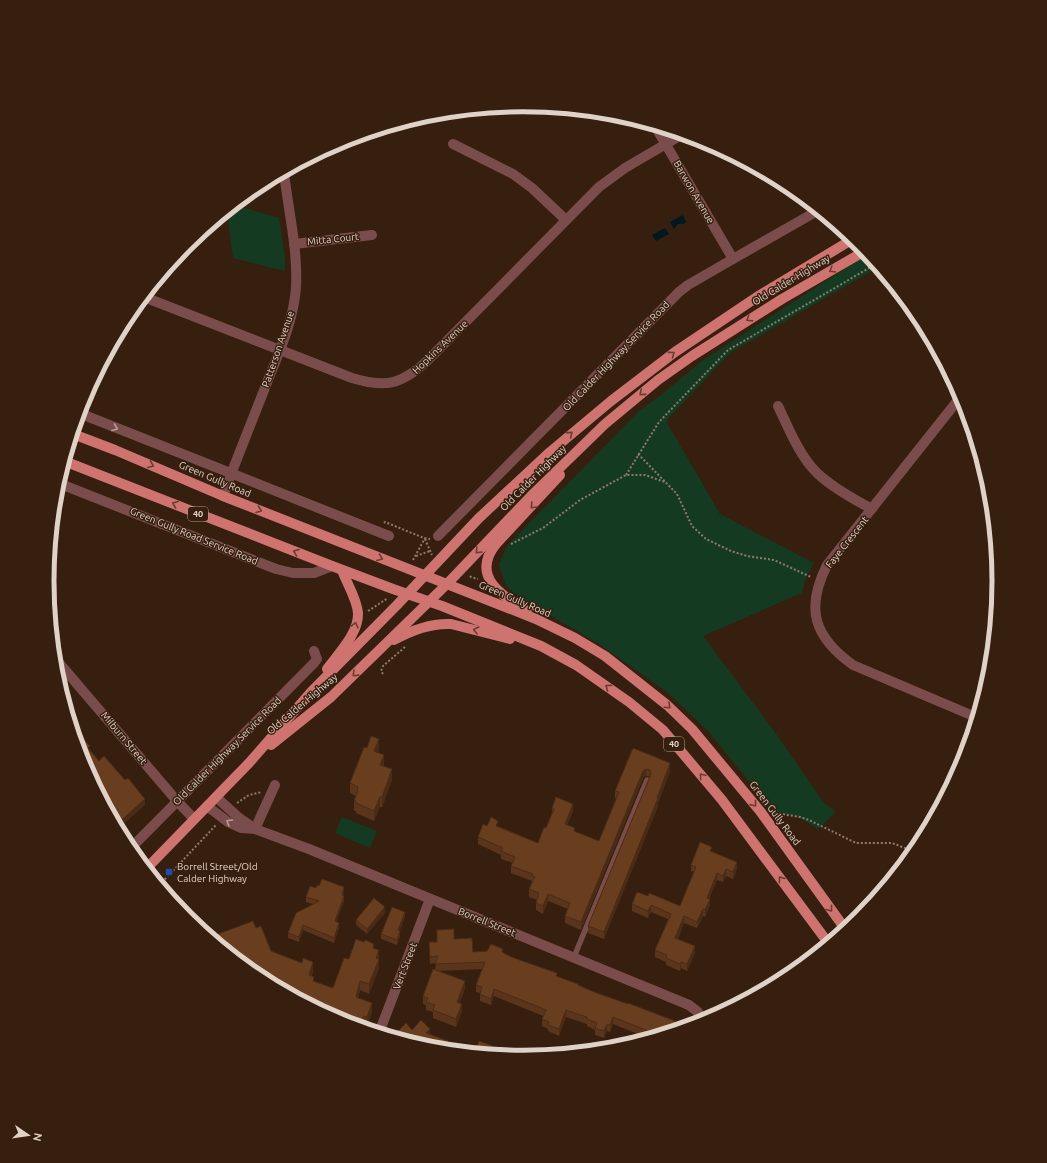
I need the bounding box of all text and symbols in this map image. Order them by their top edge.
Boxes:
street label: Barwon Avenue [672,159,716,225]
street label: Mitta Court [307,231,359,247]
street label: Old Calder Highway [750,252,832,307]
one-way arrow [829,266,836,273]
street label: Old Calder Highway Service Road [561,299,672,413]
street label: Patterson Avenue [260,309,296,389]
one-way arrow [746,315,753,322]
street label: Hopkins Avenue [410,318,470,376]
one-way arrow [668,352,675,359]
one-way arrow [640,389,647,396]
one-way arrow [112,423,119,431]
one-way arrow [565,432,572,439]
street label: Old Calder Highway [498,443,568,513]
street label: Green Gully Road [177,459,253,499]
one-way arrow [147,461,154,469]
one-way arrow [172,501,179,509]
one-way arrow [530,501,538,509]
street label: Green Gully Road Service Road [128,505,260,567]
one-way arrow [256,506,263,514]
road number: 40 [188,507,208,521]
street label: Faye Crescent [824,514,871,570]
one-way arrow [476,546,483,554]
one-way arrow [293,548,300,556]
one-way arrow [377,553,384,561]
street label: Green Gully Road [477,579,553,619]
one-way arrow [351,622,359,628]
one-way arrow [472,627,479,635]
one-way arrow [352,669,360,677]
street label: Old Calder Highway [265,671,340,737]
one-way arrow [605,684,612,692]
street label: Old Calder Highway Service Road [171,695,283,807]
one-way arrow [663,701,671,709]
street label: Milburn Street [99,710,149,766]
road number: 40 [664,737,684,751]
one-way arrow [699,773,706,781]
street label: Green Gully Road [747,779,803,847]
one-way arrow [749,799,756,806]
one-way arrow [226,819,233,826]
place label: Borrell Street/Old Calder Highway [177,861,258,884]
marker: Borrell Street/Old Calder Highway [164,867,174,877]
one-way arrow [779,876,786,883]
one-way arrow [825,905,833,912]
street label: Borrell Street [457,906,517,939]
street label: Vert Street [391,941,419,991]
north arrow [8,1115,48,1155]
text: N [31,1132,45,1143]

